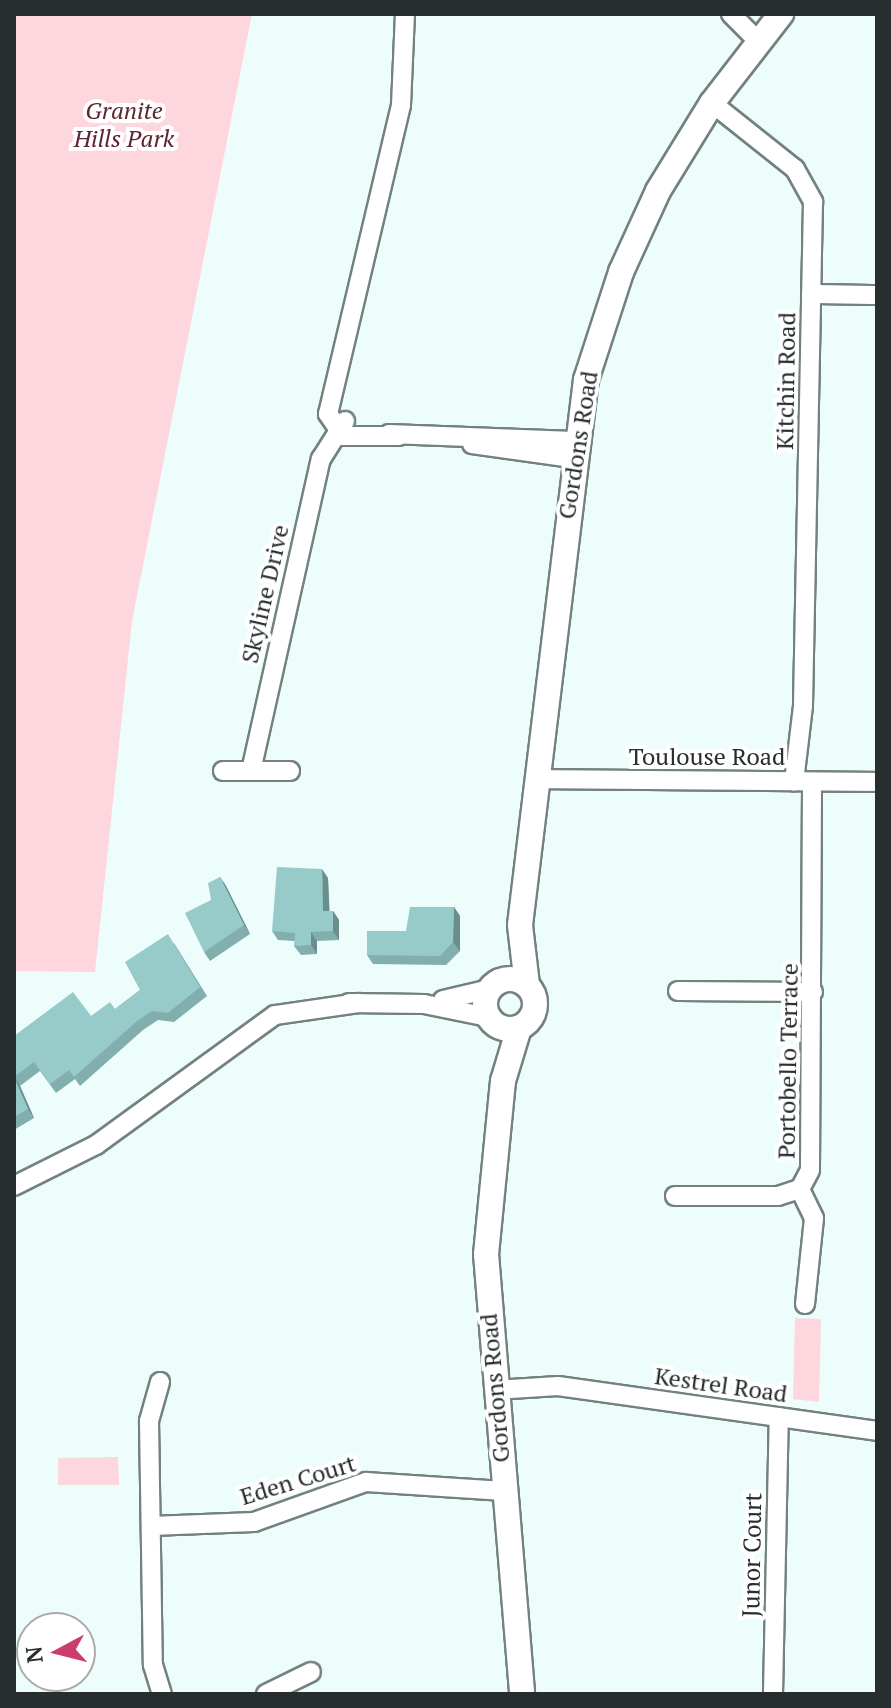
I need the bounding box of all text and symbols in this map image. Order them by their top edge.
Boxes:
park label: Granite Hills Park [74,97,174,153]
street label: Kitchin Road [770,312,802,450]
street label: Gordons Road [552,369,604,521]
street label: Skyline Drive [235,522,295,666]
street label: Toulouse Road [629,743,785,771]
street label: Portobello Terrace [772,963,804,1159]
street label: Gordons Road [474,1312,516,1464]
street label: Kestrel Road [653,1361,789,1409]
street label: Eden Court [237,1449,359,1511]
street label: Junor Court [737,1492,767,1618]
north arrow [16,1612,96,1692]
text: N [18,1645,49,1665]

